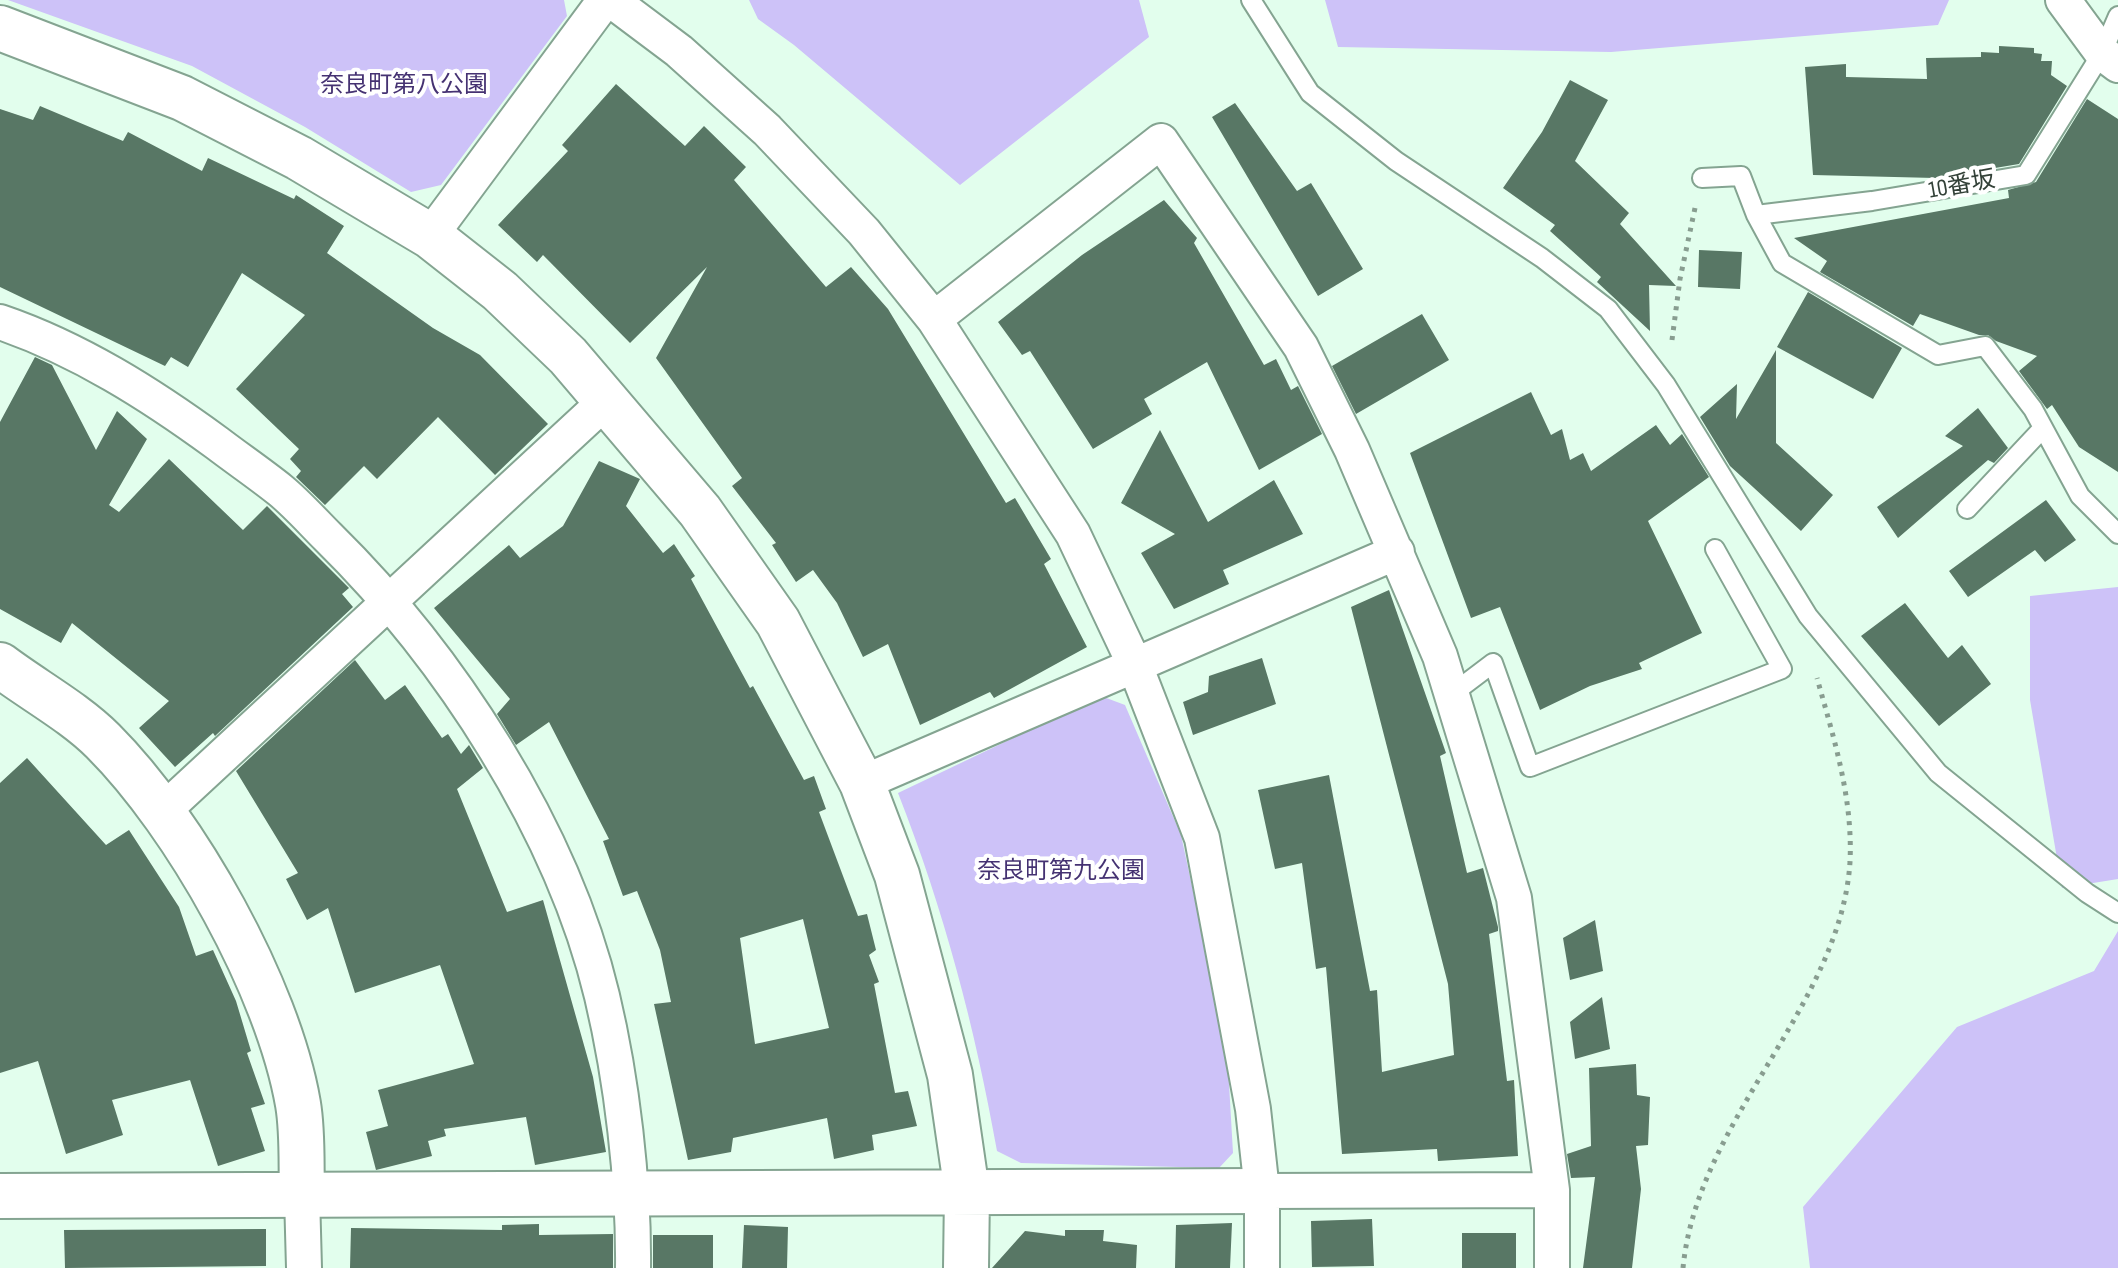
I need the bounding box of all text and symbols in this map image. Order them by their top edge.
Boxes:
park label: 奈良町第八公園 [320,72,488,100]
street label: 10番坂 [1926,166,1998,206]
park label: 奈良町第九公園 [977,858,1145,886]

